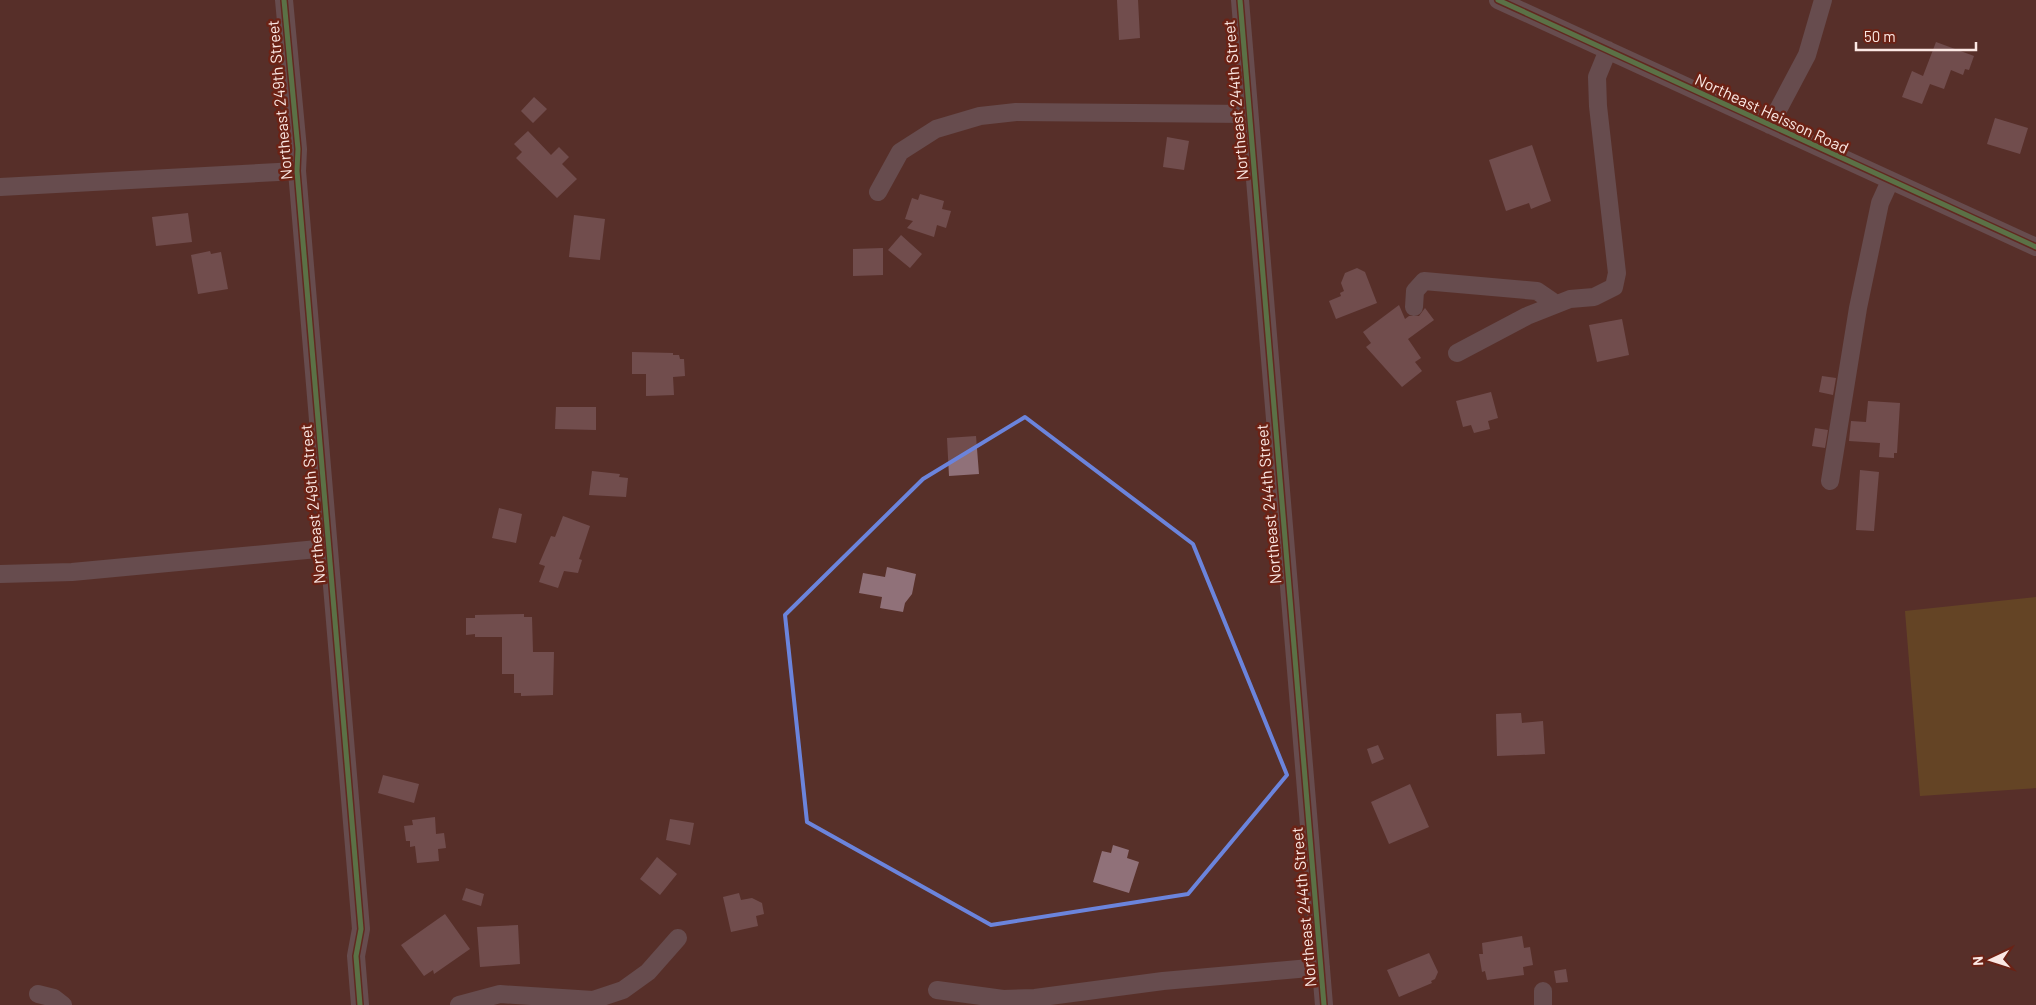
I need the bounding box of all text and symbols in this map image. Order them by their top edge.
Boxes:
street label: Northeast 249th Street [263,19,295,181]
street label: Northeast 244th Street [1219,19,1251,181]
scale bar [1856,20,1976,52]
text: 50 m [1864,27,1896,45]
street label: Northeast Heisson Road [1692,69,1852,157]
street label: Northeast 249th Street [296,423,328,585]
street label: Northeast 244th Street [1252,423,1284,585]
street label: Northeast 244th Street [1287,826,1319,988]
north arrow [1966,935,2016,985]
text: N [1969,956,1986,966]

